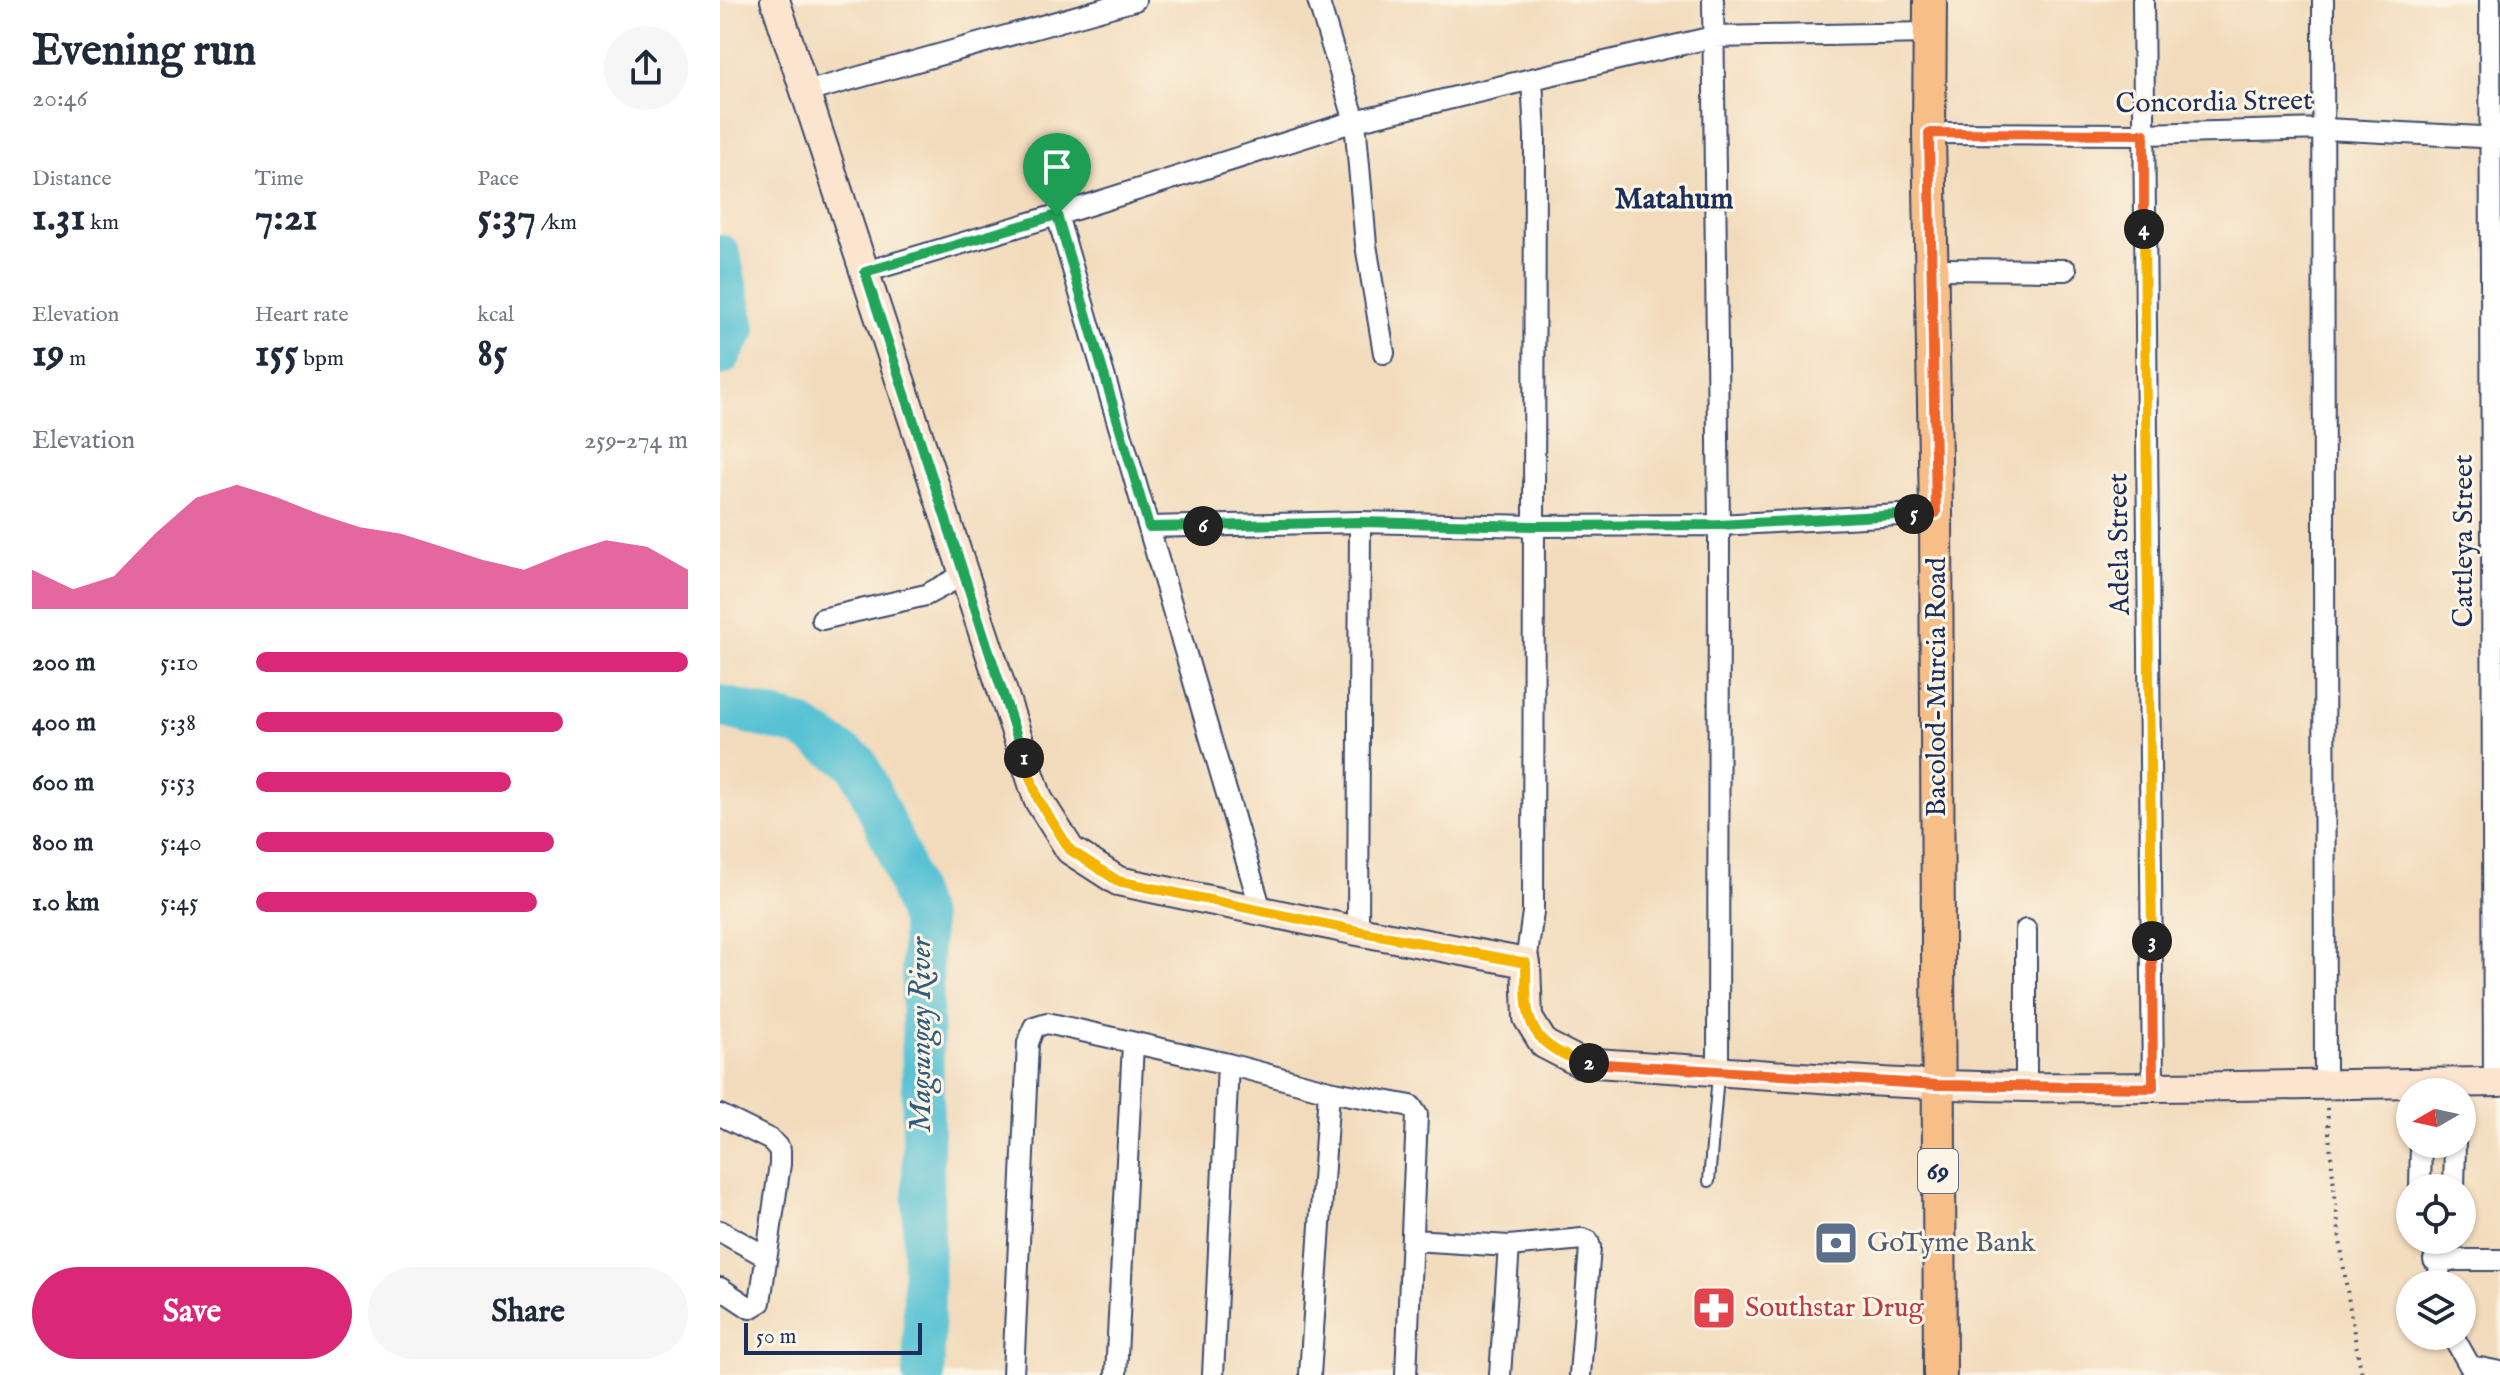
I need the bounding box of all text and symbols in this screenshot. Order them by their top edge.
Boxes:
text: Evening run [32,24,256,80]
button: share [604,26,688,110]
text: 20:46 [32,82,88,115]
street label: Concordia Street [2115,84,2313,122]
pin [1023,133,1091,215]
icon: arrive [1035,145,1079,189]
text: Distance [32,165,112,193]
text: Time [255,165,304,193]
text: Pace [477,165,519,193]
district label: Matahum [1615,181,1733,219]
text: 1.31 [32,193,85,244]
text: 7:21 [255,193,318,244]
text: 5:37 [477,193,536,244]
text: km [85,209,119,237]
text: /km [536,209,577,237]
pin: 4 [2124,209,2164,249]
text: 4 [2139,215,2149,243]
text: Elevation [32,301,119,329]
text: Heart rate [255,301,349,329]
text: kcal [477,301,514,329]
text: 19 [32,329,64,380]
text: 155 [255,329,299,380]
text: 85 [477,329,508,380]
text: m [64,345,86,373]
text: bpm [299,345,344,373]
text: Elevation [32,424,135,457]
text: 259–274 m [584,424,688,457]
street label: Cattleya Street [2447,454,2482,628]
street label: Adela Street [2101,472,2139,616]
pin: 5 [1894,494,1934,534]
text: 5 [1910,500,1918,528]
pin: 6 [1183,506,1223,546]
text: 6 [1198,512,1208,540]
street label: Bacolod-Murcia Road [1920,557,1955,817]
text: 200 m [32,646,96,679]
text: 5:10 [160,646,199,679]
text: 400 m [32,706,96,739]
text: 5:38 [160,706,196,739]
pin: 1 [1004,738,1044,778]
text: 1 [1020,744,1028,772]
text: 600 m [32,766,94,799]
text: 5:53 [160,766,195,799]
text: 800 m [32,826,94,859]
text: 5:40 [160,826,202,859]
text: 1.0 km [32,886,100,919]
text: 5:45 [160,886,198,919]
pin: 3 [2132,921,2172,961]
text: 3 [2148,927,2156,955]
water label: Magsungay River [903,935,941,1133]
pin: 2 [1569,1043,1609,1083]
text: 2 [1584,1049,1594,1077]
north arrow [2396,1078,2476,1158]
map controls [2396,1078,2476,1350]
road number: 69 [1918,1149,1958,1193]
button: locate [2396,1174,2476,1254]
bank icon: GoTyme Bank [1812,1219,1860,1267]
place label: GoTyme Bank [1867,1226,2037,1261]
button: Save [32,1267,352,1359]
button: Share [368,1267,688,1359]
button: layers [2396,1270,2476,1350]
pharmacy icon: Southstar Drug [1690,1284,1738,1332]
place label: Southstar Drug [1745,1291,1925,1326]
scale bar [744,1319,922,1355]
text: 50 m [756,1323,797,1351]

